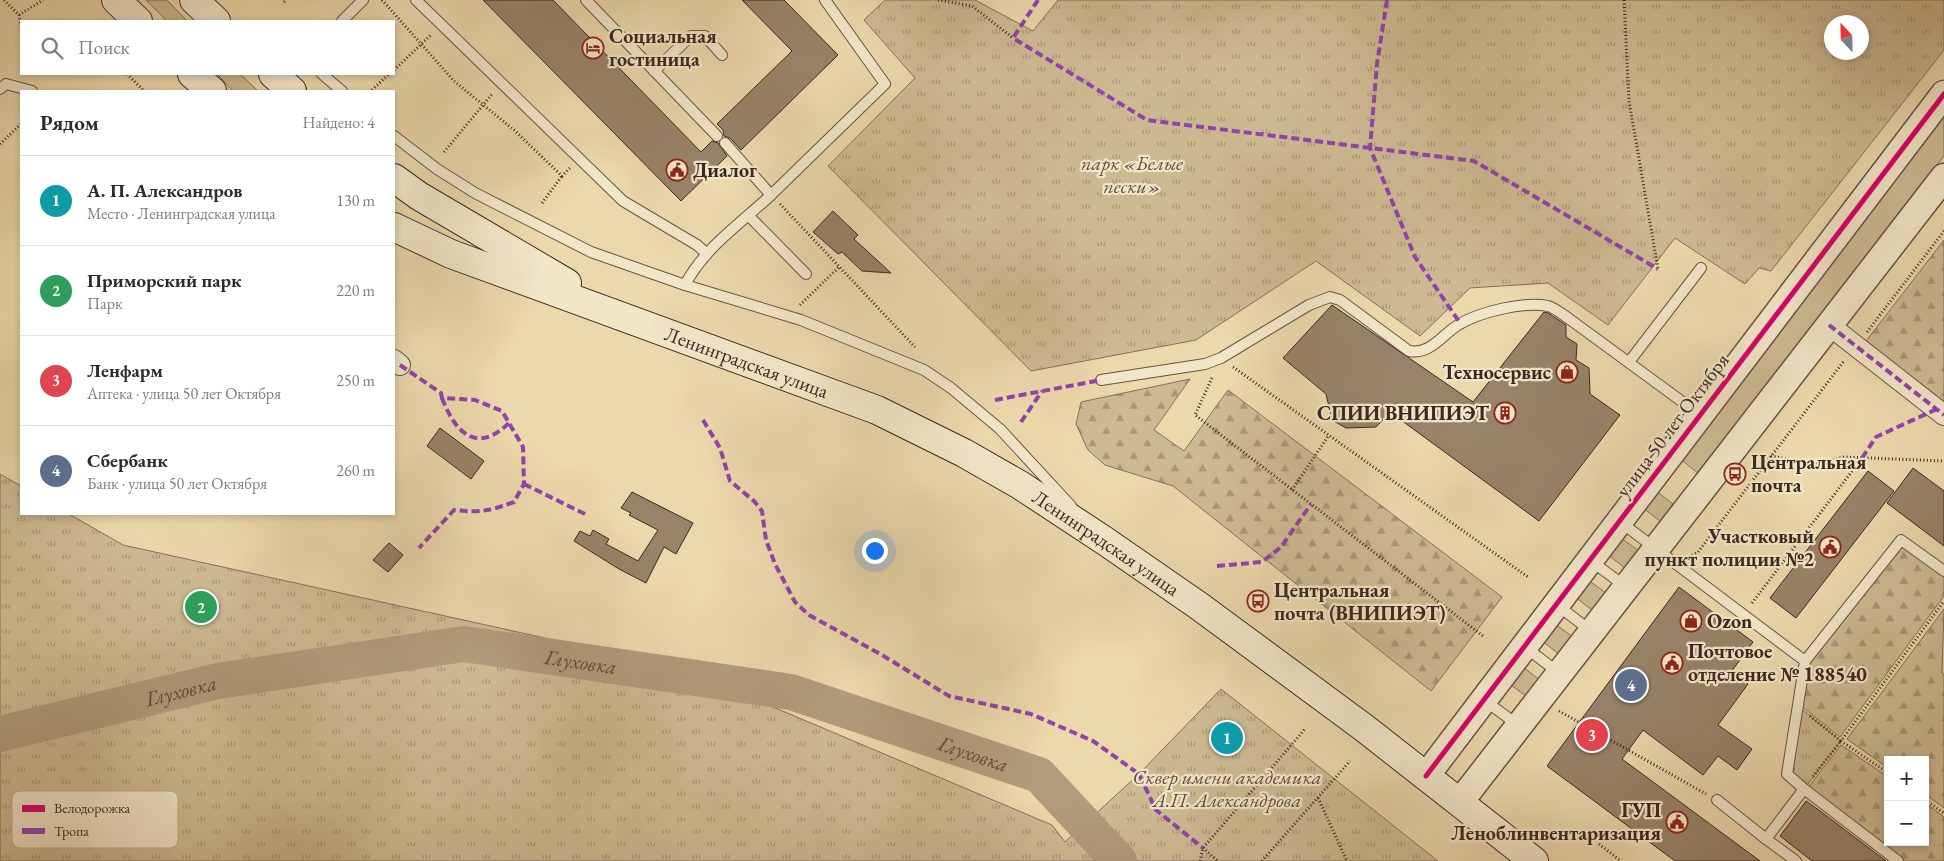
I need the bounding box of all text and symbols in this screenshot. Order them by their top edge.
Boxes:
north arrow [1824,15,1869,60]
search box [20,20,395,75]
place label: Социальная гостиница [609,23,717,72]
icon: search [38,34,66,62]
text: Поиск [78,35,130,60]
hotel icon: Социальная гостиница [581,36,605,60]
text: Рядом [40,109,99,136]
text: Найдено: 4 [303,112,375,133]
park label: парк «Белые пески» [1081,150,1183,199]
place label: Диалог [693,157,757,183]
public building icon: Диалог [665,158,689,182]
text: А. П. Александров [87,178,242,203]
text: 1 [52,190,60,211]
text: 130 m [336,190,375,211]
text: Место · Ленинградская улица [87,203,276,224]
text: Приморский парк [87,268,242,293]
text: 2 [52,280,60,301]
text: 220 m [336,280,375,301]
text: Парк [87,293,123,314]
street label: Ленинградская улица [661,320,832,404]
street label: улица 50 лет Октября [1609,348,1735,502]
text: Ленфарм [87,358,163,383]
place label: Техносервис [1442,359,1551,385]
shop icon: Техносервис [1555,360,1579,384]
text: 3 [52,370,60,391]
text: 250 m [336,370,375,391]
text: Аптека · улица 50 лет Октября [87,383,281,404]
place label: СПИИ ВНИПИЭТ [1317,400,1489,426]
building icon: СПИИ ВНИПИЭТ [1493,401,1517,425]
text: Сбербанк [87,448,168,473]
place label: Центральная почта [1751,449,1867,498]
text: 4 [52,460,60,481]
text: 260 m [336,460,375,481]
bus stop icon: Центральная почта [1723,462,1747,486]
text: Банк · улица 50 лет Октября [87,473,267,494]
street label: Ленинградская улица [1027,484,1185,602]
place label: Участковый пункт полиции №2 [1645,523,1814,572]
public building icon: Участковый пункт полиции №2 [1818,535,1842,559]
your location [862,538,888,564]
place label: Центральная почта (ВНИПИЭТ) [1274,577,1445,626]
pin: 2 [185,588,217,626]
bus stop icon: Центральная почта (ВНИПИЭТ) [1246,589,1270,613]
place label: Ozon [1707,608,1752,634]
shop icon: Ozon [1679,609,1703,633]
place label: Почтовое отделение № 188540 [1688,638,1867,687]
water label: Глуховка [542,642,619,680]
public building icon: Почтовое отделение № 188540 [1660,651,1684,675]
pin: 4 [1615,666,1647,704]
water label: Глуховка [141,668,219,712]
pin: 3 [1576,716,1608,754]
pin: 1 [1211,719,1243,757]
water label: Глуховка [934,728,1012,777]
map controls [1884,756,1929,846]
button: + [1884,756,1929,801]
park label: Сквер имени академика А.П. Александрова [1133,764,1322,813]
legend [12,791,178,848]
place label: ГУП Леноблинвентаризация [1451,797,1661,846]
text: Велодорожка [54,799,130,817]
button: − [1884,801,1929,846]
public building icon: ГУП Леноблинвентаризация [1665,810,1689,834]
text: Тропа [54,822,89,840]

